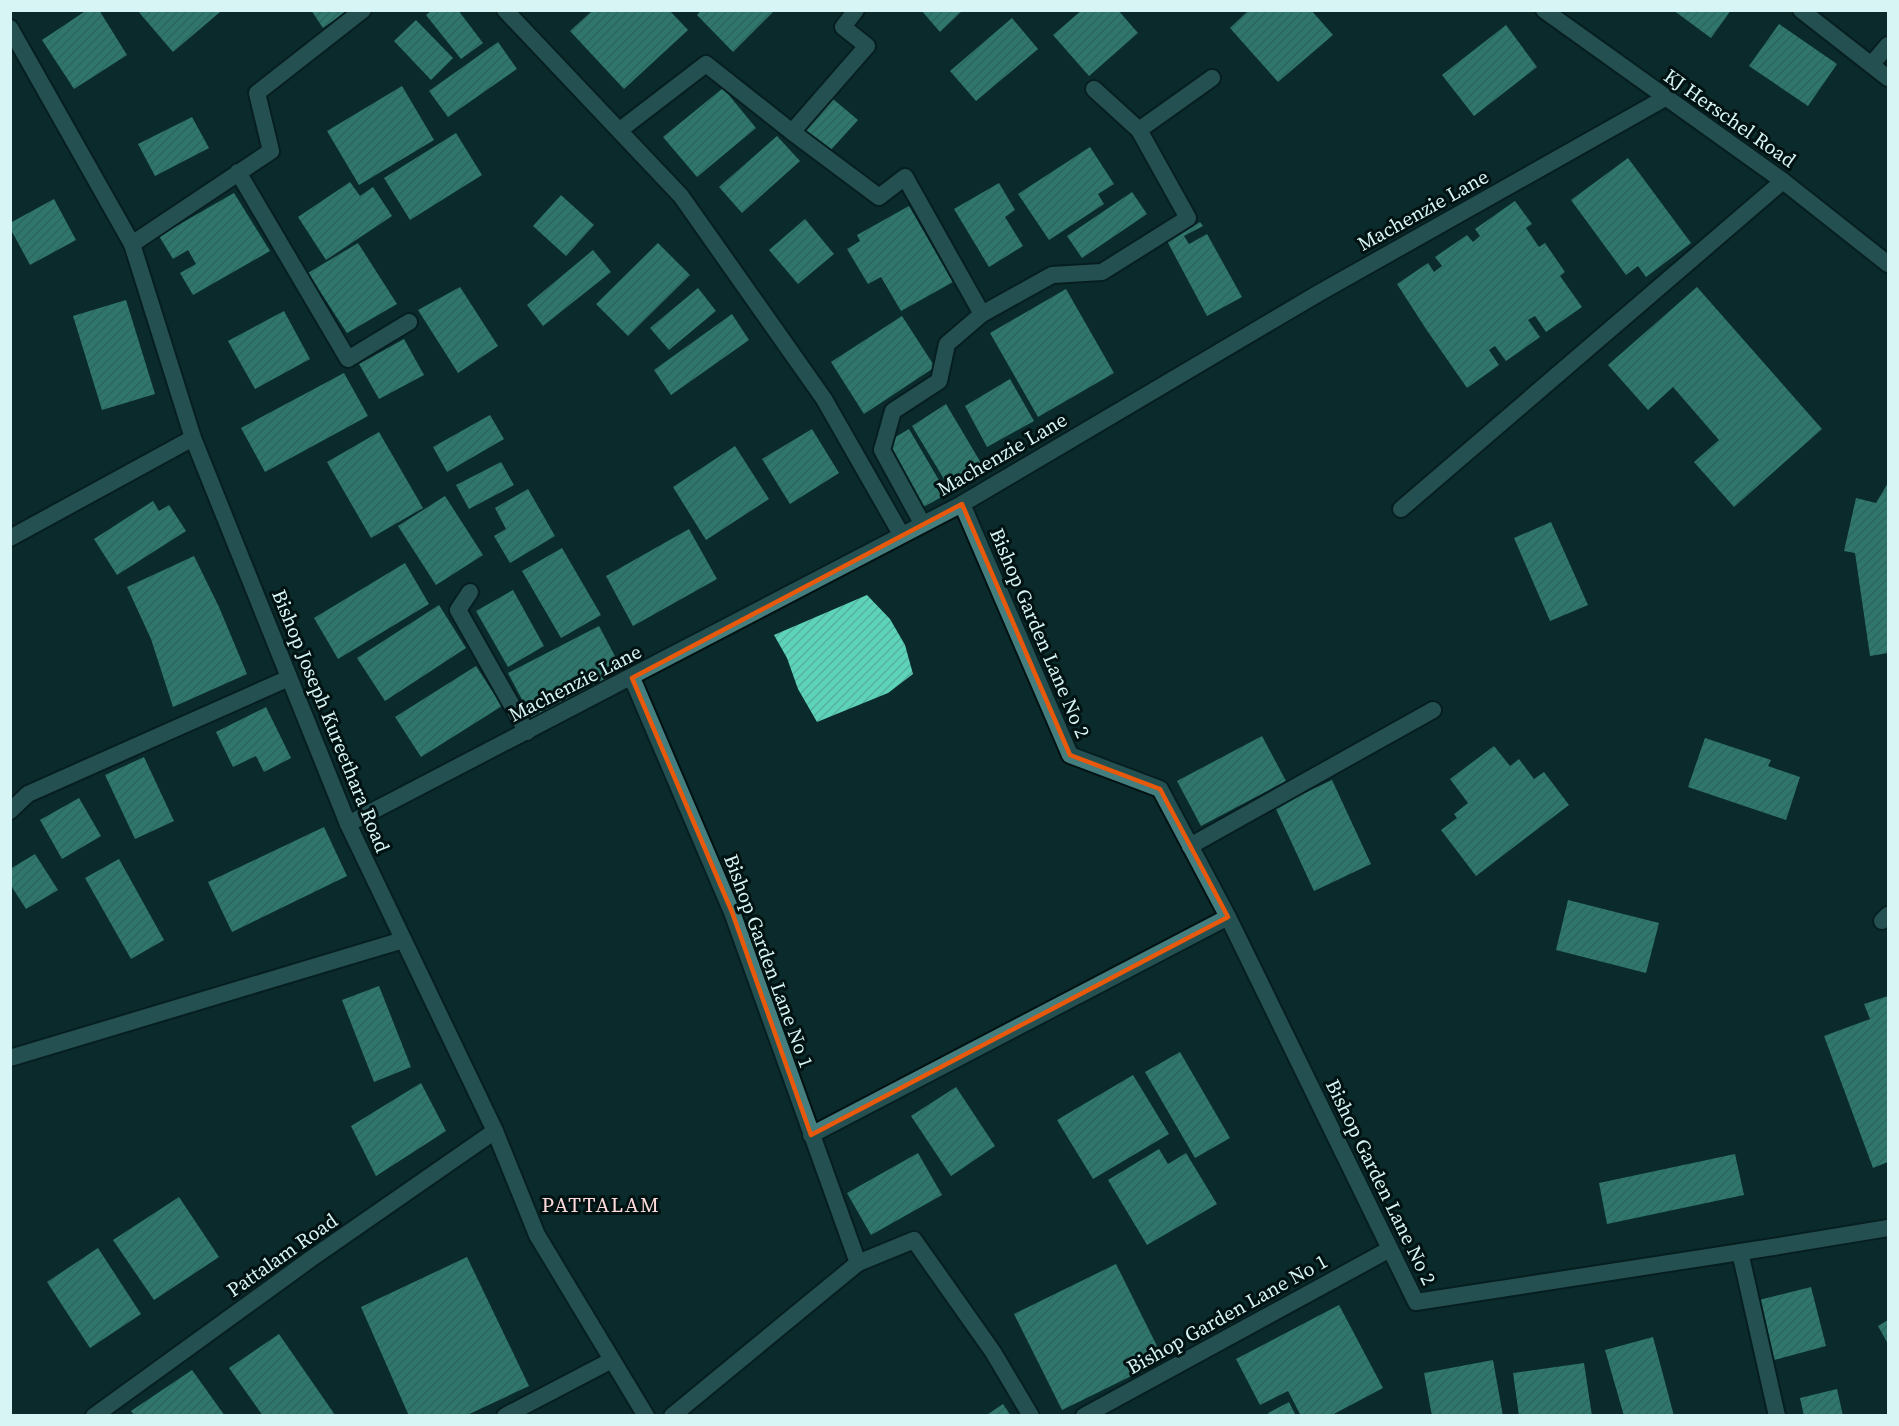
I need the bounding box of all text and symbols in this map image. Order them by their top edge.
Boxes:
street label: KJ Herschel Road [1658,62,1802,174]
street label: Machenzie Lane [1352,162,1494,258]
street label: Machenzie Lane [932,405,1072,503]
street label: Bishop Garden Lane No 2 [983,524,1097,742]
street label: Bishop Joseph Kureethara Road [265,585,397,857]
street label: Machenzie Lane [504,637,646,729]
street label: Bishop Garden Lane No 1 [717,850,821,1072]
street label: Bishop Garden Lane No 2 [1319,1075,1443,1289]
district label: PATTALAM [542,1190,660,1219]
street label: Pattalam Road [221,1206,343,1304]
street label: Bishop Garden Lane No 1 [1122,1247,1332,1381]

